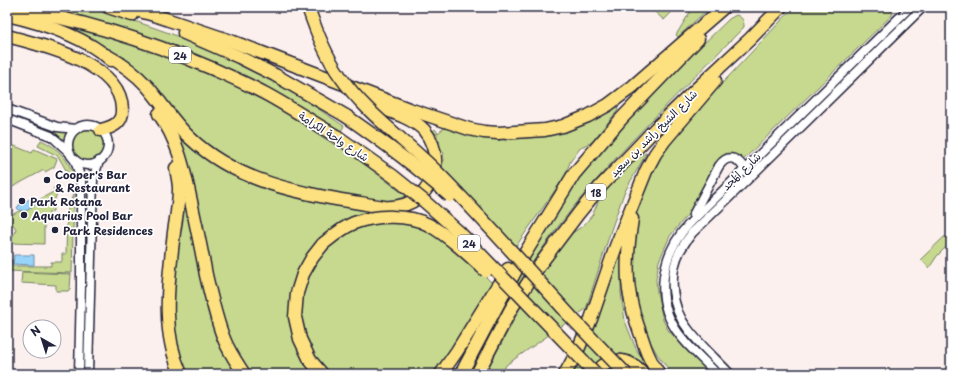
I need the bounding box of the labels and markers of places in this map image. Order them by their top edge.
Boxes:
place label: Cooper's Bar & Restaurant [55,166,130,196]
marker: Cooper's Bar & Restaurant [42,175,52,185]
place label: Park Rotana [30,193,103,210]
marker: Park Rotana [17,196,27,206]
place label: Aquarius Pool Bar [31,207,133,224]
marker: Aquarius Pool Bar [19,210,29,220]
place label: Park Residences [63,222,153,239]
marker: Park Residences [50,225,60,235]

